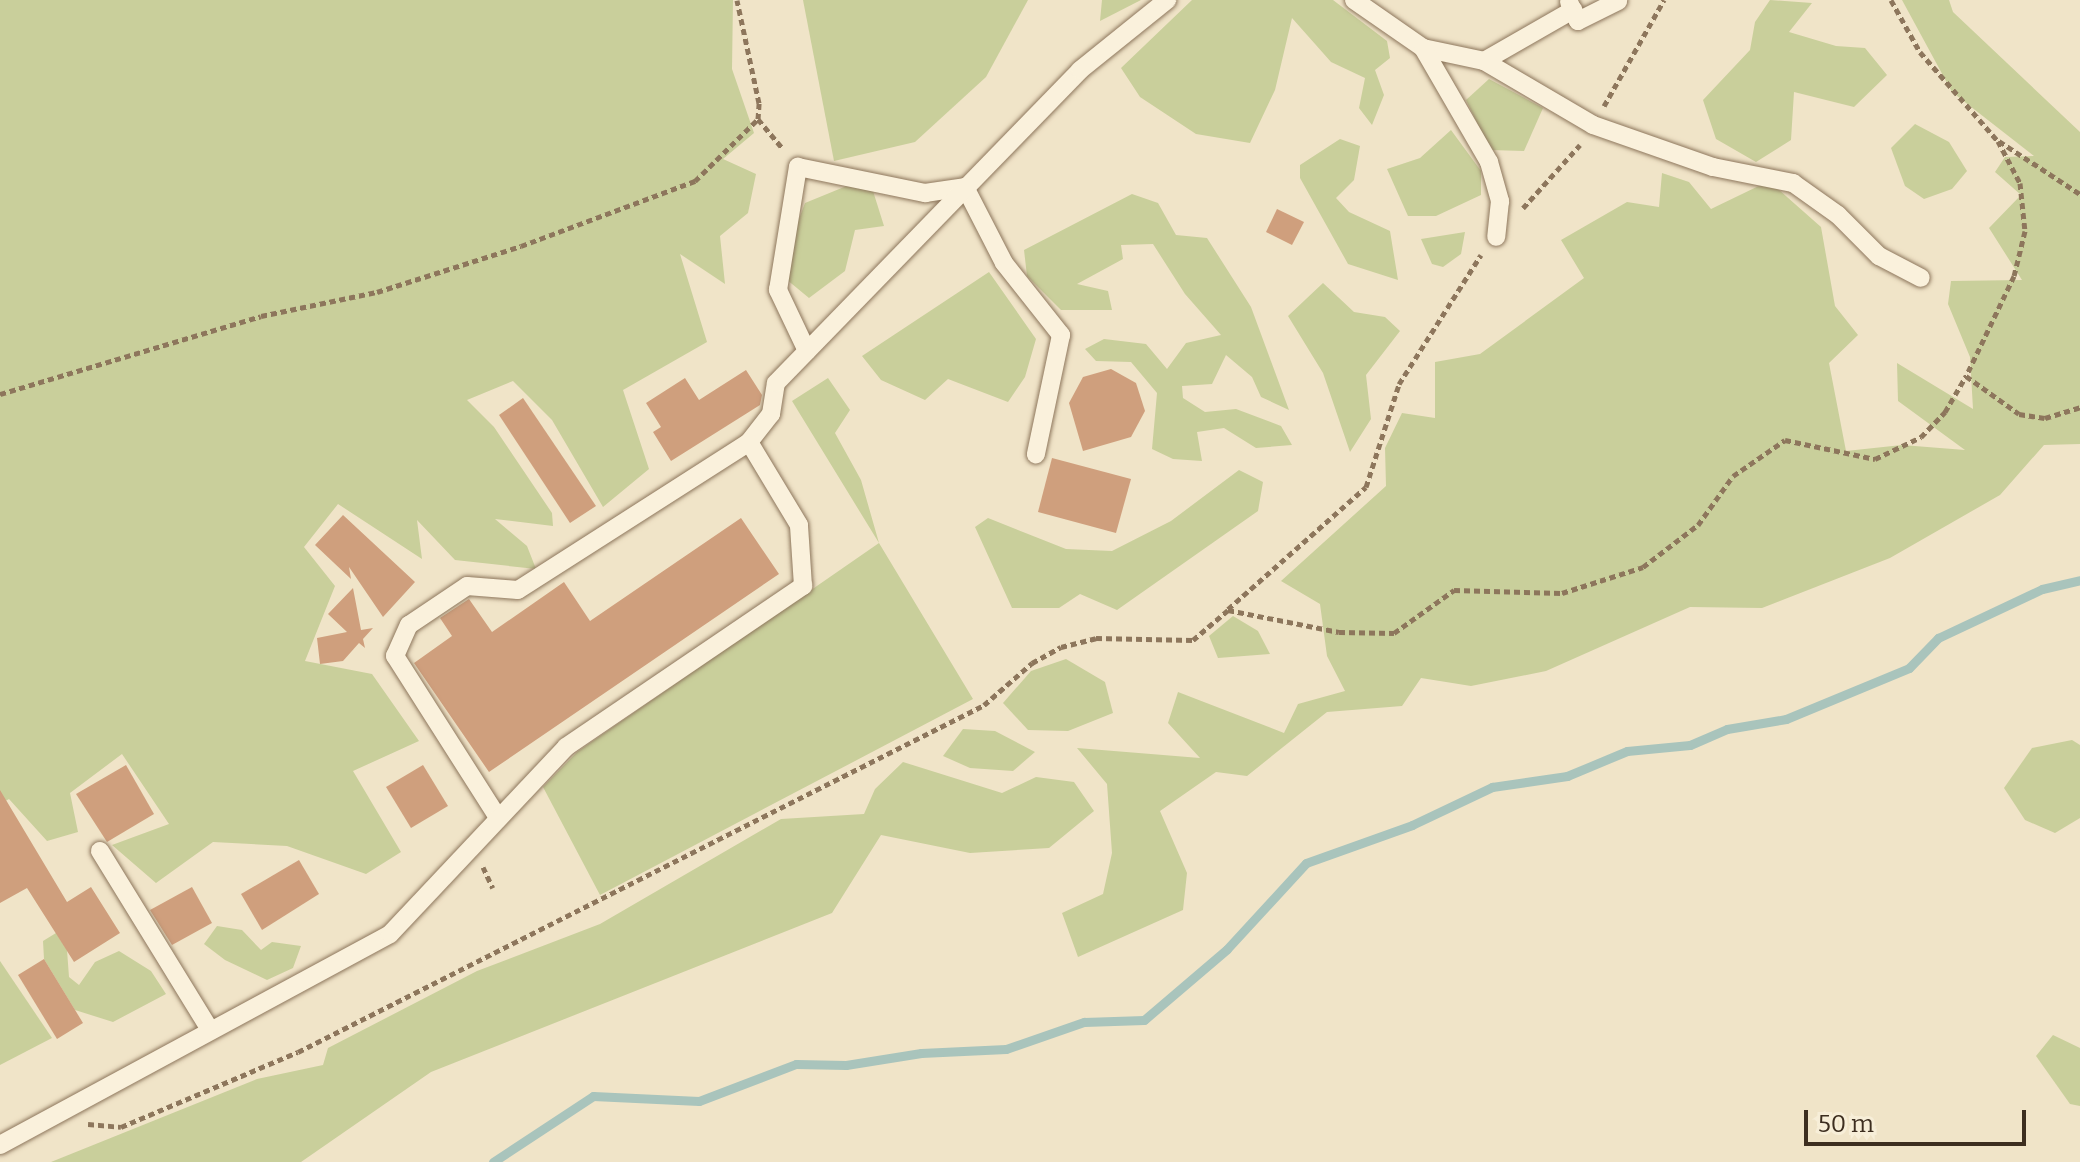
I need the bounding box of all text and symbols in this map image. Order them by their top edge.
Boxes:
scale bar [1808,1094,2030,1144]
text: 50 m [1818,1110,1874,1138]

